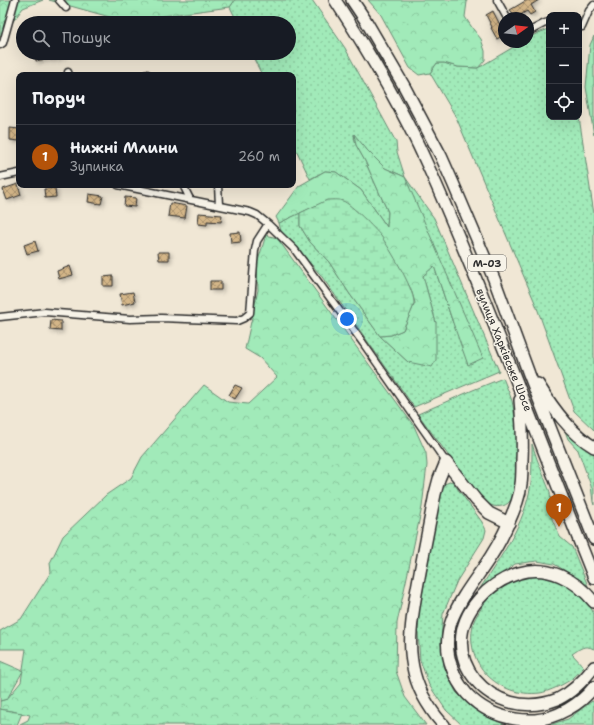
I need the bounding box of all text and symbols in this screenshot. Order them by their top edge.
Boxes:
north arrow [498,12,534,48]
map controls [546,12,582,120]
button: + [546,12,582,48]
search box [16,16,296,60]
icon: search [30,27,52,49]
text: Пошук [62,28,111,48]
button: − [546,48,582,84]
button: locate [546,84,582,120]
text: Поруч [32,87,85,109]
text: Нижні Млини [70,138,178,158]
text: 1 [42,148,48,165]
text: 260 m [238,148,280,165]
text: Зупинка [70,158,124,175]
road number: М-03 [468,255,506,271]
street label: вулиця Харківське Шосе [472,286,536,414]
your location [337,309,357,329]
pin: 1 [546,494,572,527]

